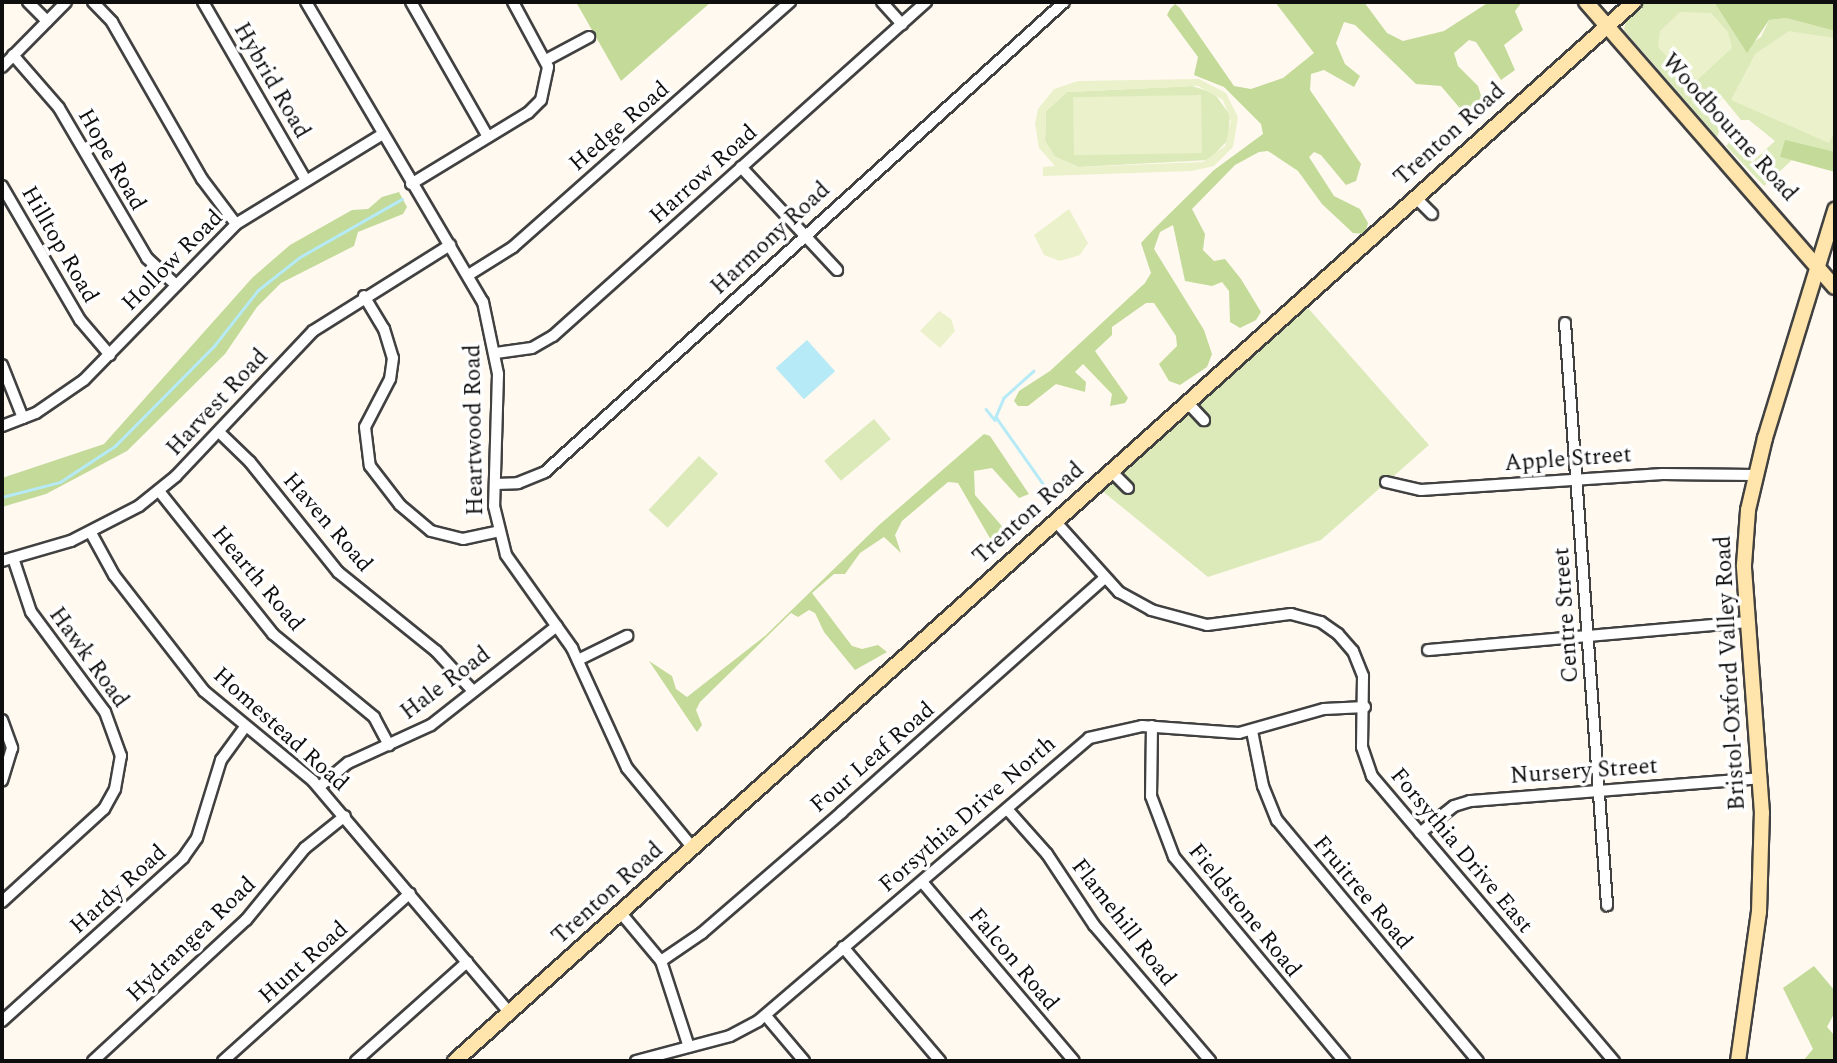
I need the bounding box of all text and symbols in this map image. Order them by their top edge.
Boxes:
street label: Hybrid Road [227,18,315,144]
street label: Woodbourne Road [1655,48,1803,208]
street label: Hedge Road [564,76,676,178]
street label: Trenton Road [1389,78,1511,192]
street label: Hope Road [71,104,151,216]
street label: Harrow Road [644,119,764,231]
street label: Harmony Road [706,177,836,301]
street label: Hilltop Road [14,182,104,308]
street label: Hollow Road [117,205,229,317]
street label: Harvest Road [161,344,275,462]
street label: Heartwood Road [460,344,490,516]
street label: Apple Street [1504,442,1632,478]
street label: Trenton Road [968,457,1090,571]
street label: Haven Road [276,468,378,578]
street label: Hearth Road [205,521,309,637]
street label: Bristol-Oxford Valley Road [1710,535,1752,811]
street label: Centre Street [1548,546,1586,684]
street label: Hawk Road [42,602,134,714]
street label: Hale Road [396,641,496,727]
street label: Homestead Road [207,662,353,798]
street label: Four Leaf Road [805,696,941,820]
street label: Forsythia Drive North [874,731,1062,899]
street label: Nursery Street [1509,753,1659,791]
street label: Forsythia Drive East [1384,763,1538,939]
street label: Fruitree Road [1306,830,1418,956]
street label: Trenton Road [547,837,669,951]
street label: Hardy Road [65,839,173,941]
street label: Fieldstone Road [1182,839,1306,983]
street label: Flamehill Road [1065,854,1181,992]
street label: Hydrangea Road [122,871,262,1009]
street label: Falcon Road [962,903,1064,1017]
street label: Hunt Road [254,916,354,1010]

